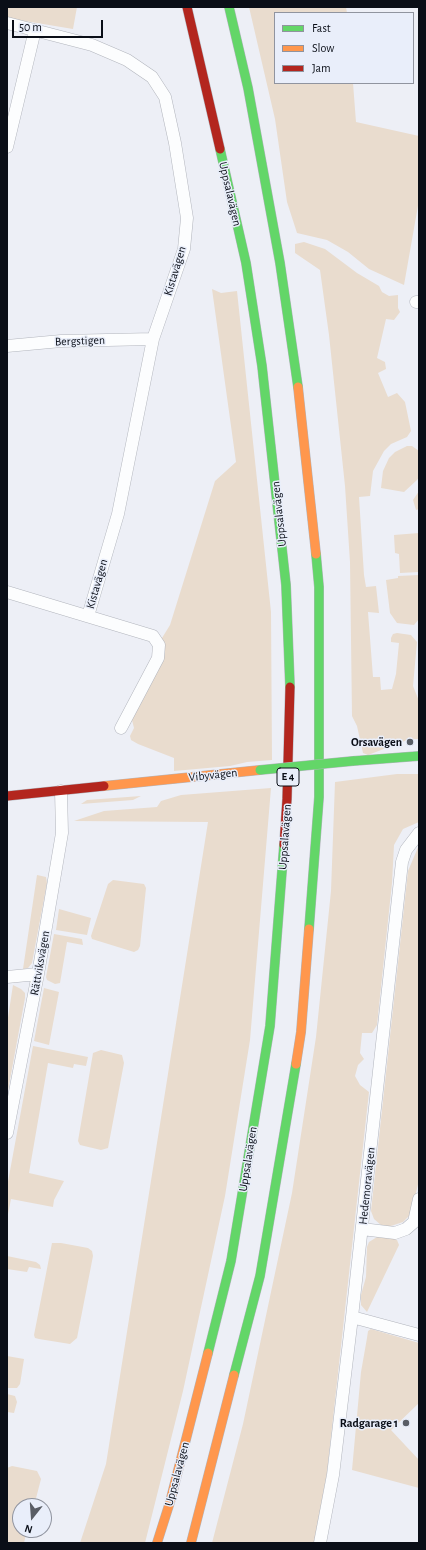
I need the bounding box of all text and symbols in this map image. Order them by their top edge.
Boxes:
scale bar [14,12,105,38]
legend [274,12,414,84]
text: 50 m [19,21,42,33]
text: Fast [312,22,331,34]
text: Slow [312,42,334,54]
text: Jam [312,62,331,74]
street label: Uppsalavägen [216,160,244,228]
street label: Kistavägen [161,244,189,298]
street label: Bergstigen [55,333,105,349]
street label: Uppsalavägen [268,481,290,547]
street label: Kistavägen [83,557,111,611]
place label: Orsavägen [351,735,402,749]
marker: Orsavägen [405,737,415,747]
street label: Vibyvägen [188,765,238,785]
road number: E 4 [277,768,299,786]
street label: Uppsalavägen [276,804,294,870]
street label: Rättviksvägen [27,929,53,997]
street label: Uppsalavägen [236,1125,260,1193]
street label: Hedemoravägen [356,1147,378,1225]
place label: Radgarage 1 [340,1416,398,1430]
marker: Radgarage 1 [401,1418,411,1428]
street label: Uppsalavägen [162,1440,192,1508]
north arrow [12,1498,52,1538]
text: N [23,1523,34,1535]

